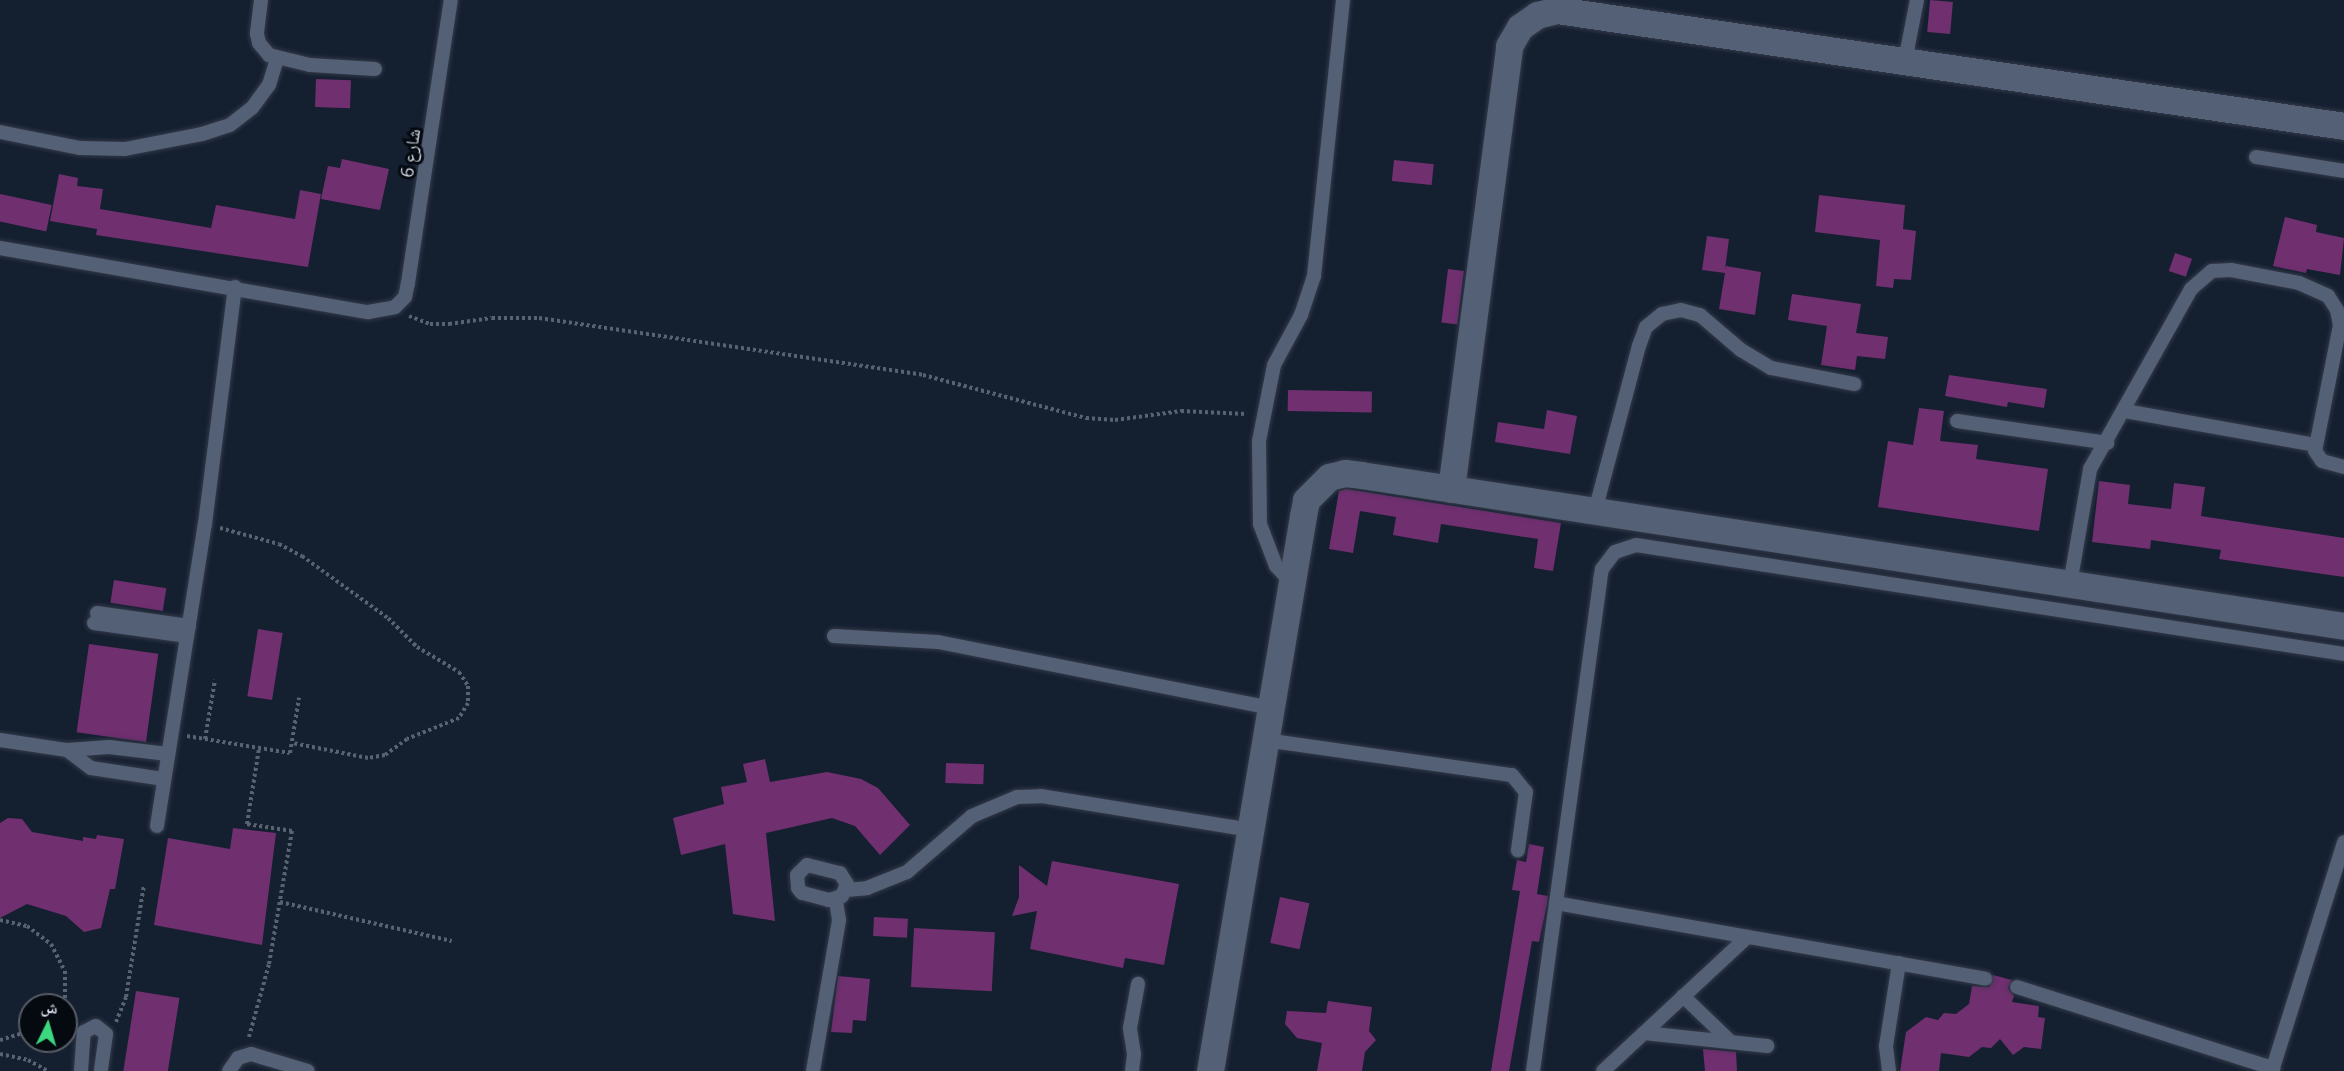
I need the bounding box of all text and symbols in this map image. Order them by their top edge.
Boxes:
street label: شارع 6 [395,127,425,179]
north arrow [18,993,78,1053]
text: ش [40,995,59,1019]

